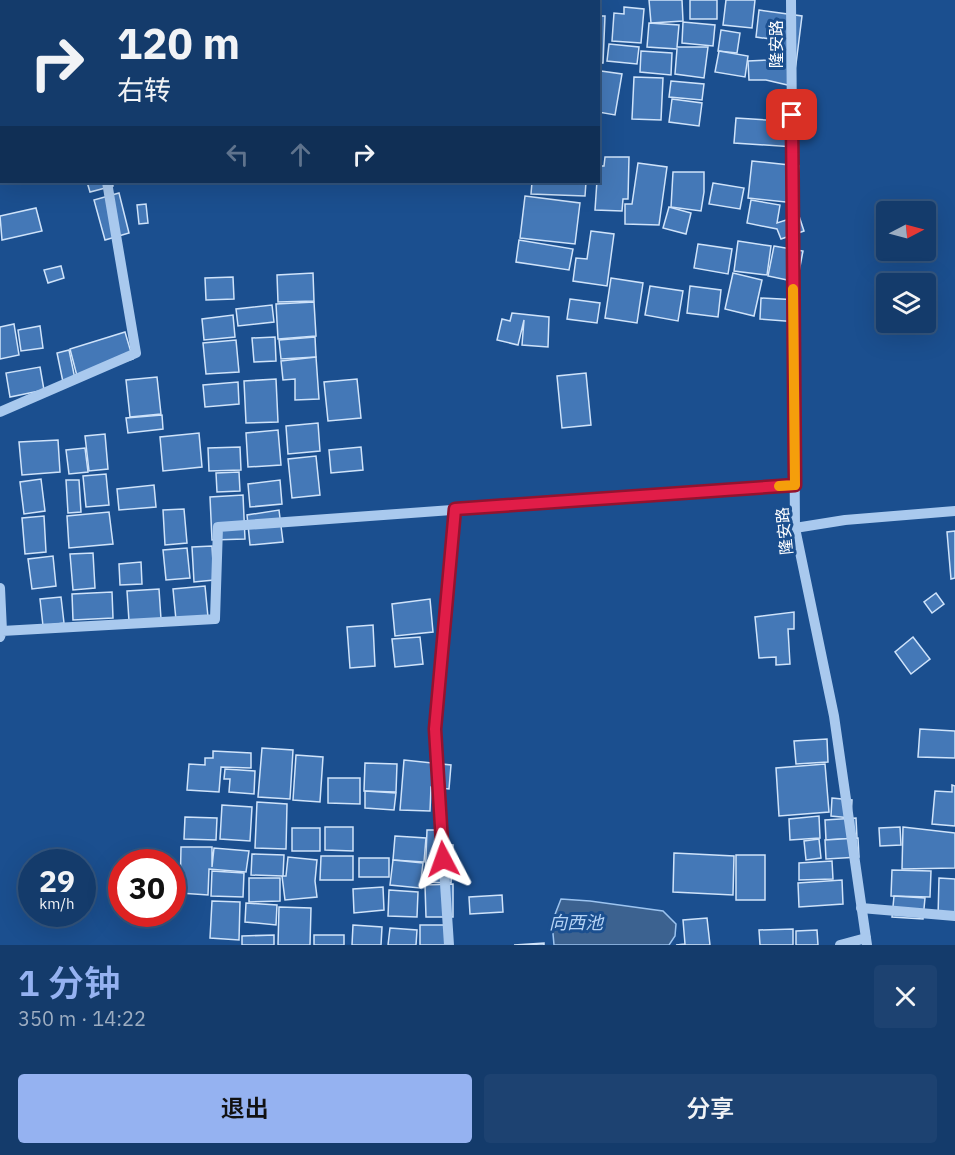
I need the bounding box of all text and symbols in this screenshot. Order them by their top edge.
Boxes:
text: 120 m [117,16,240,71]
street label: 隆安路 [766,20,786,68]
icon: right [18,24,96,102]
text: 右转 [117,72,171,107]
pin [766,89,817,140]
icon: arrive [775,98,808,131]
icon: left [221,138,254,171]
icon: ahead [284,138,317,171]
icon: right [347,138,380,171]
north arrow [876,201,936,261]
map controls [876,201,936,333]
button: layers [876,273,936,333]
street label: 隆安路 [772,506,796,556]
position arrow [411,827,475,891]
speed limit sign: 30 [108,849,186,927]
text: 29 [39,861,75,900]
text: km/h [39,894,75,913]
water label: 向西池 [549,911,605,934]
text: 1 分钟 [18,959,120,1006]
button: close [874,965,937,1028]
text: 350 m · 14:22 [18,1005,146,1032]
button: 退出 [18,1074,472,1143]
button: 分享 [484,1074,937,1143]

